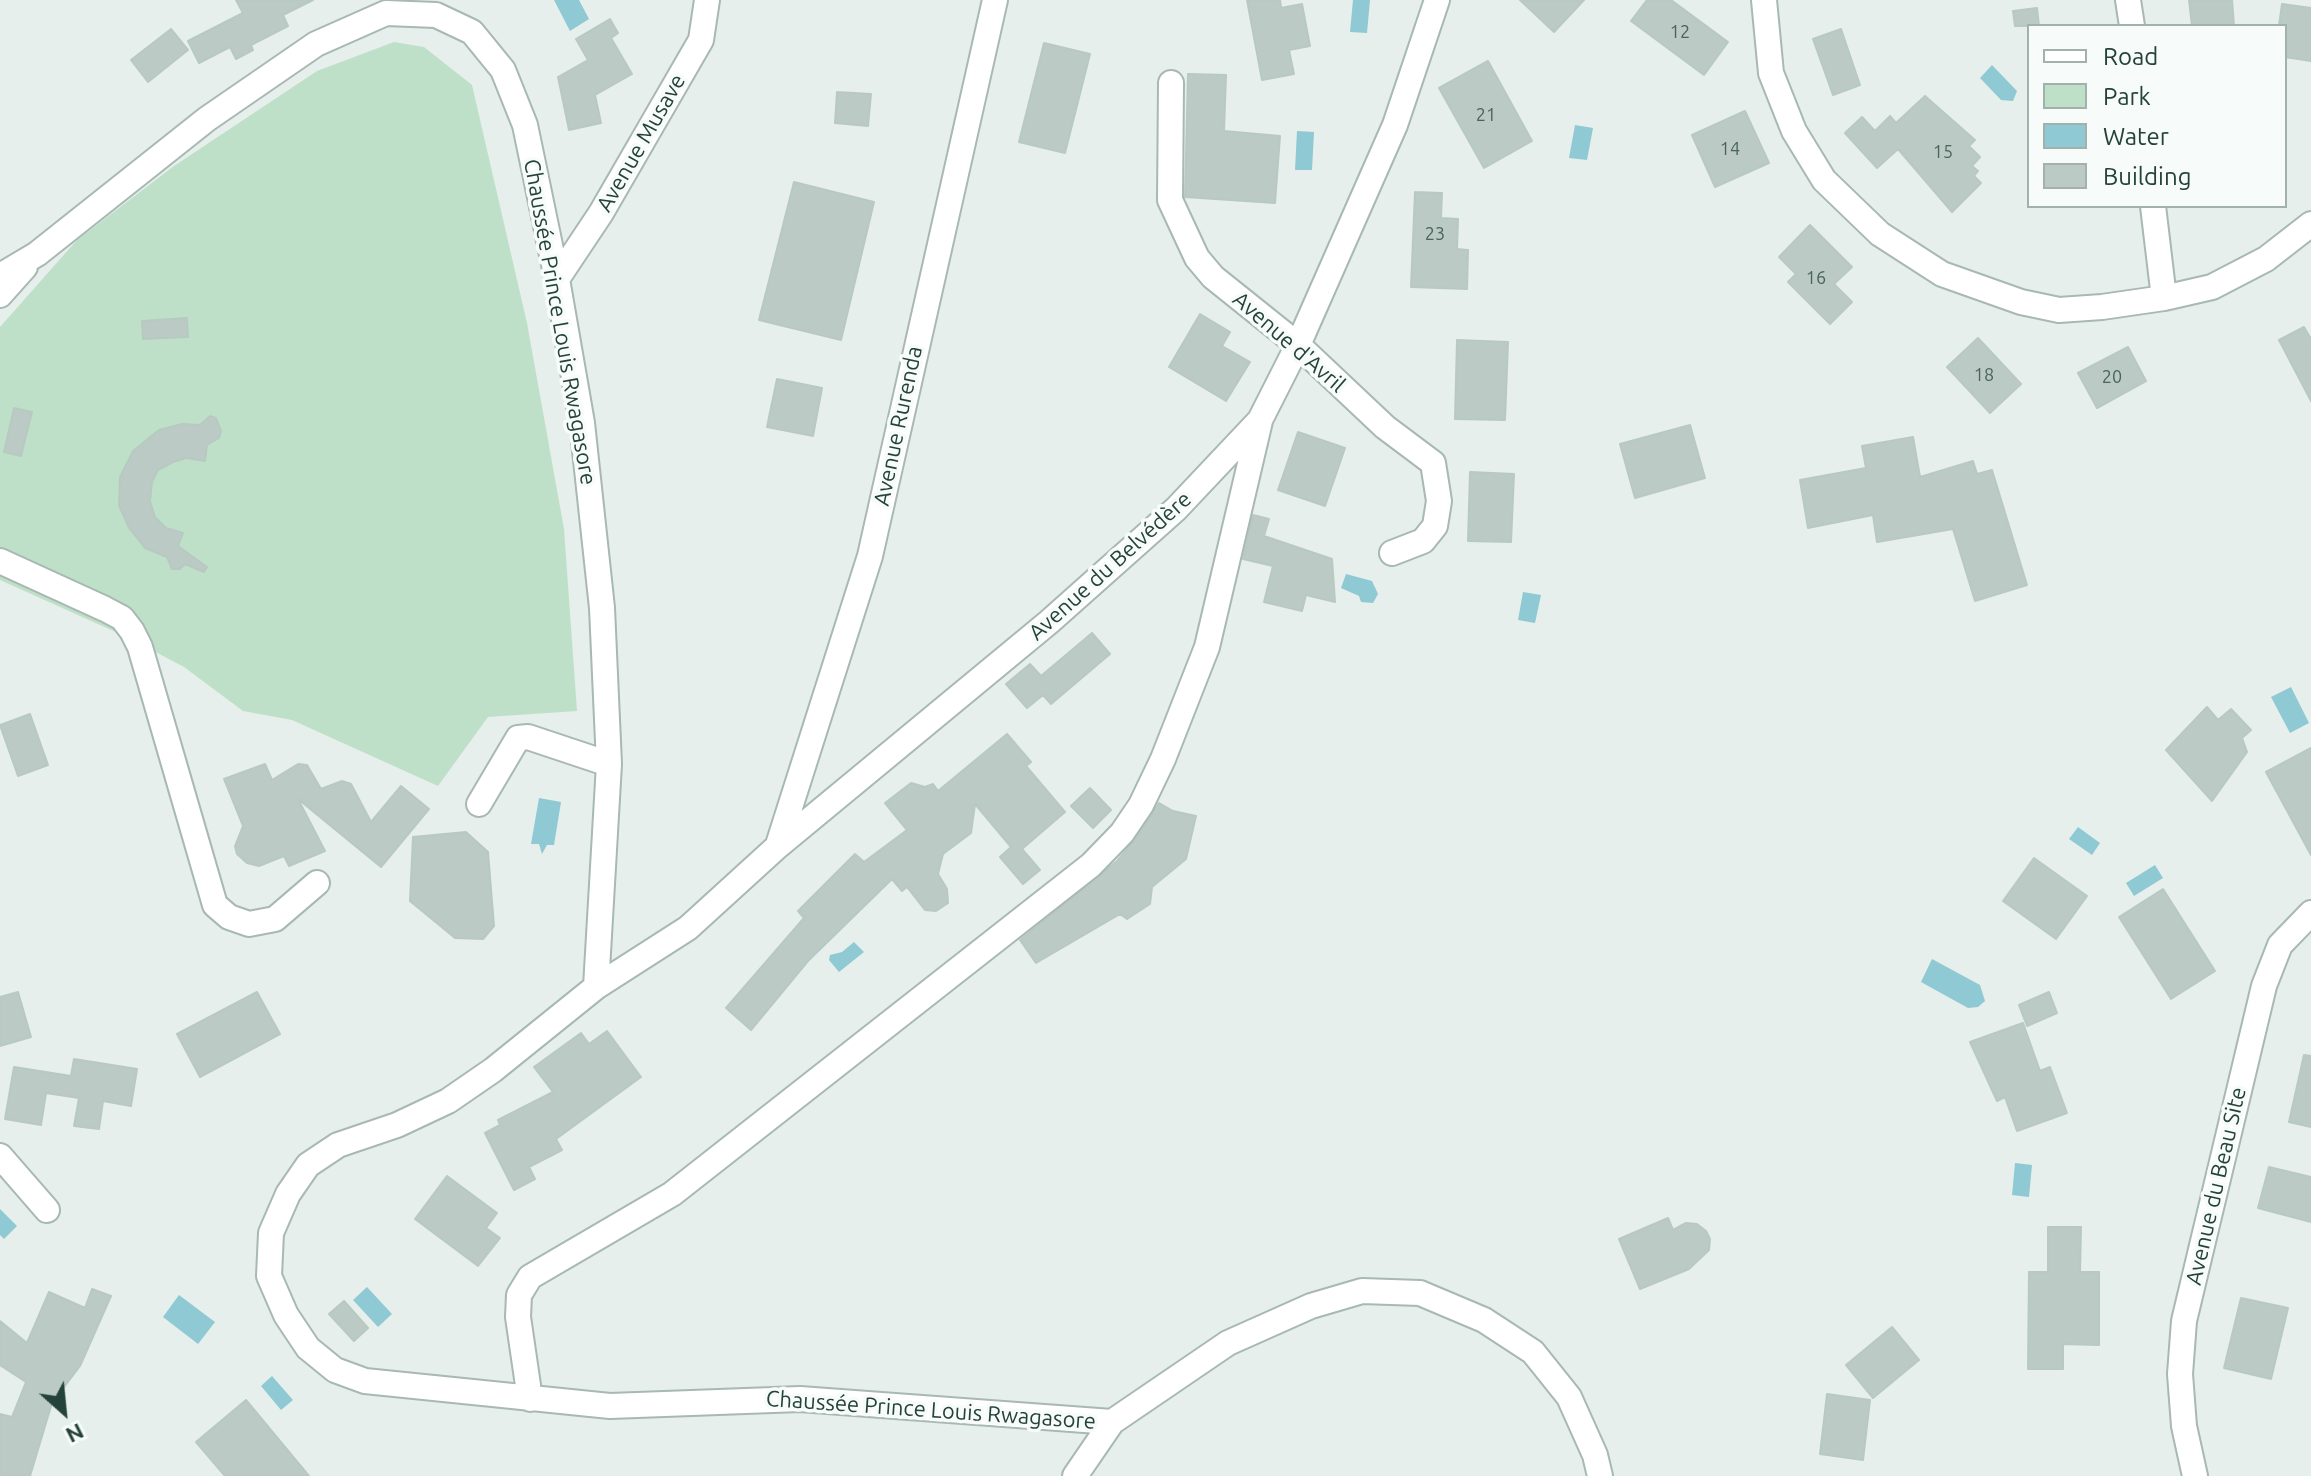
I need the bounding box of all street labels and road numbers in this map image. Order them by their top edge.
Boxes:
street label: Avenue Musave [591,69,691,217]
street label: Chaussée Prince Louis Rwagasore [518,157,602,487]
street label: Avenue d'Avril [1227,286,1351,398]
street label: Avenue Rurenda [868,344,928,508]
street label: Avenue du Belvédère [1023,486,1197,646]
street label: Avenue du Beau Site [2180,1084,2252,1288]
street label: Chaussée Prince Louis Rwagasore [765,1385,1097,1435]

